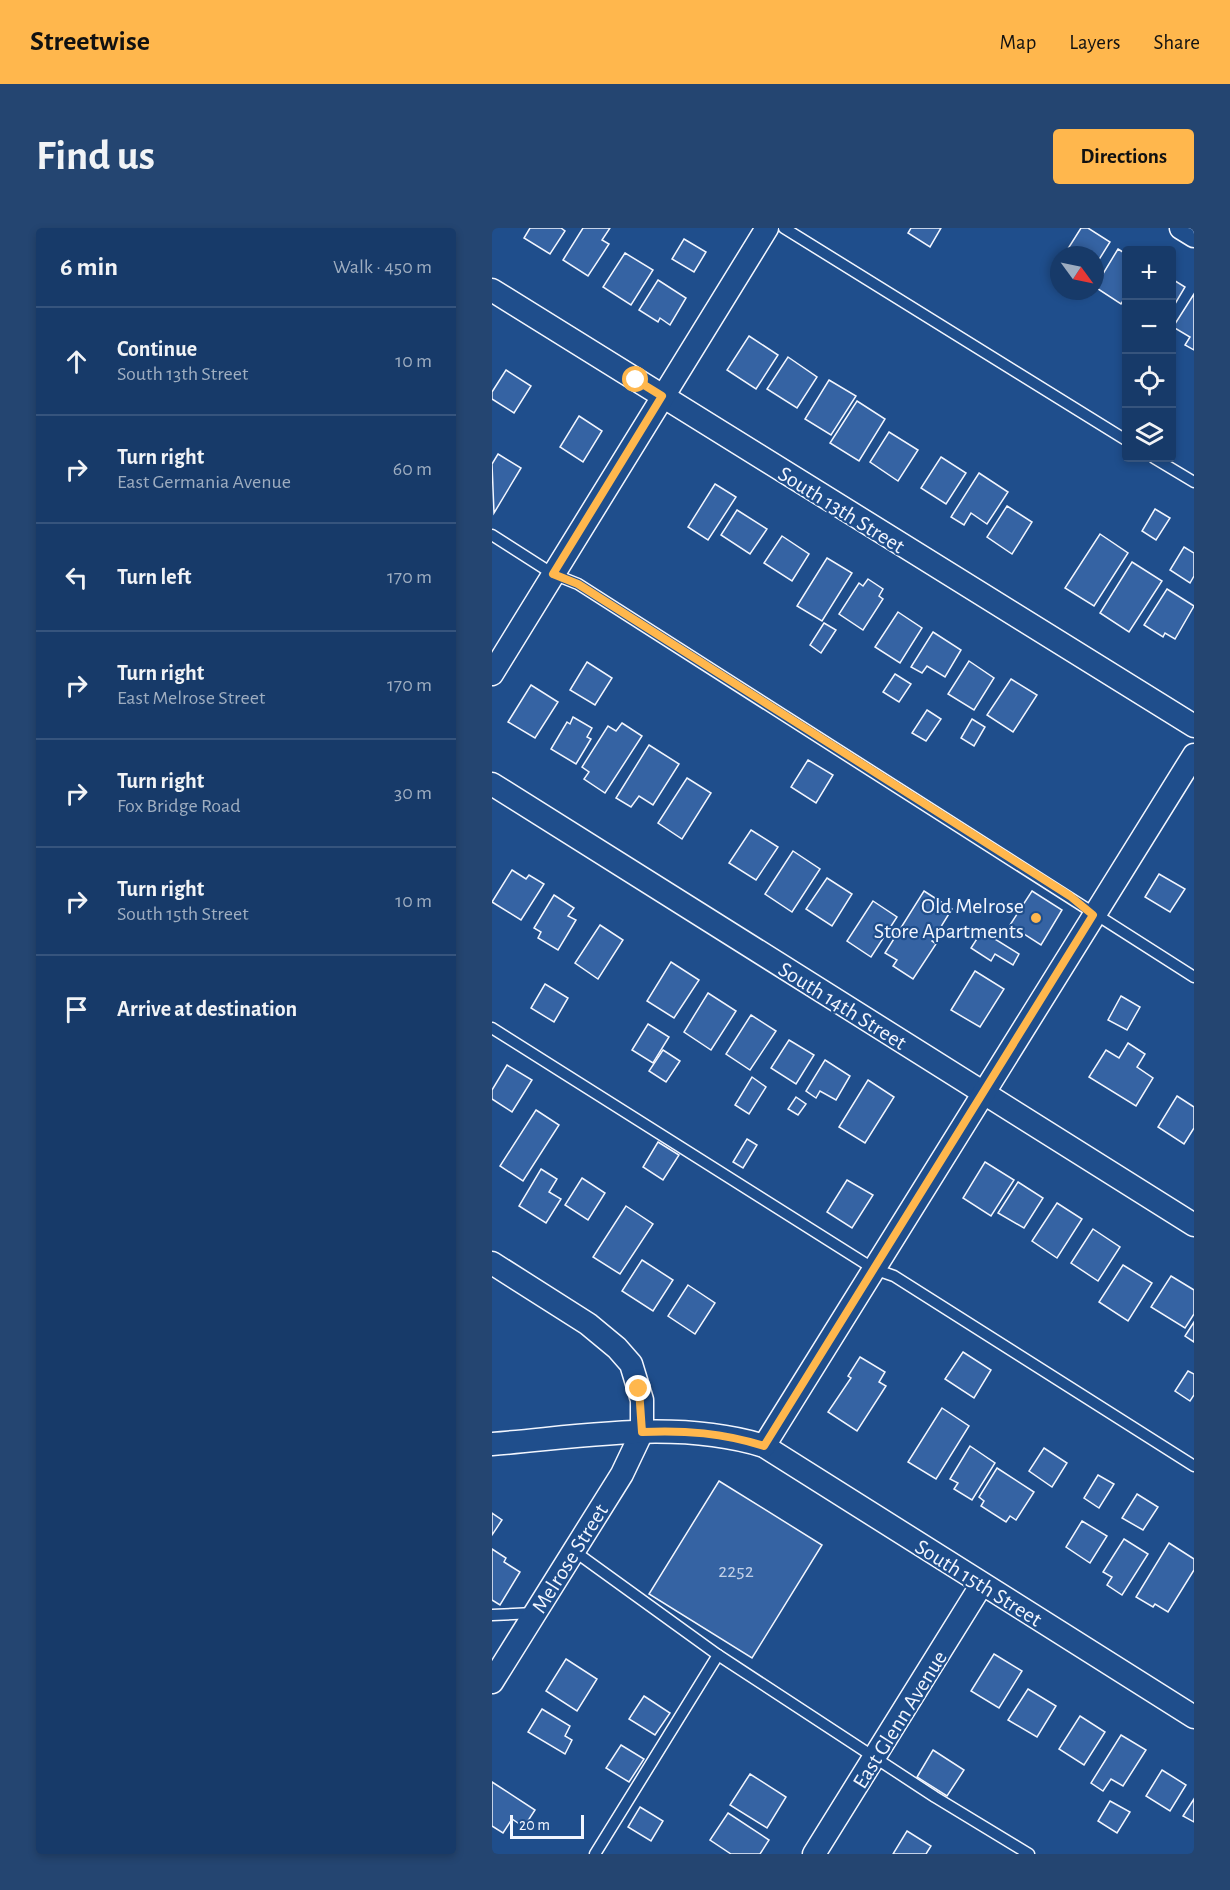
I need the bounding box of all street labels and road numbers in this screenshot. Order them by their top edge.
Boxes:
street label: South 13th Street [774,462,909,557]
street label: South 14th Street [775,958,910,1054]
street label: Melrose Street [528,1500,612,1617]
street label: South 15th Street [911,1535,1046,1631]
street label: East Glenn Avenue [849,1647,951,1792]

